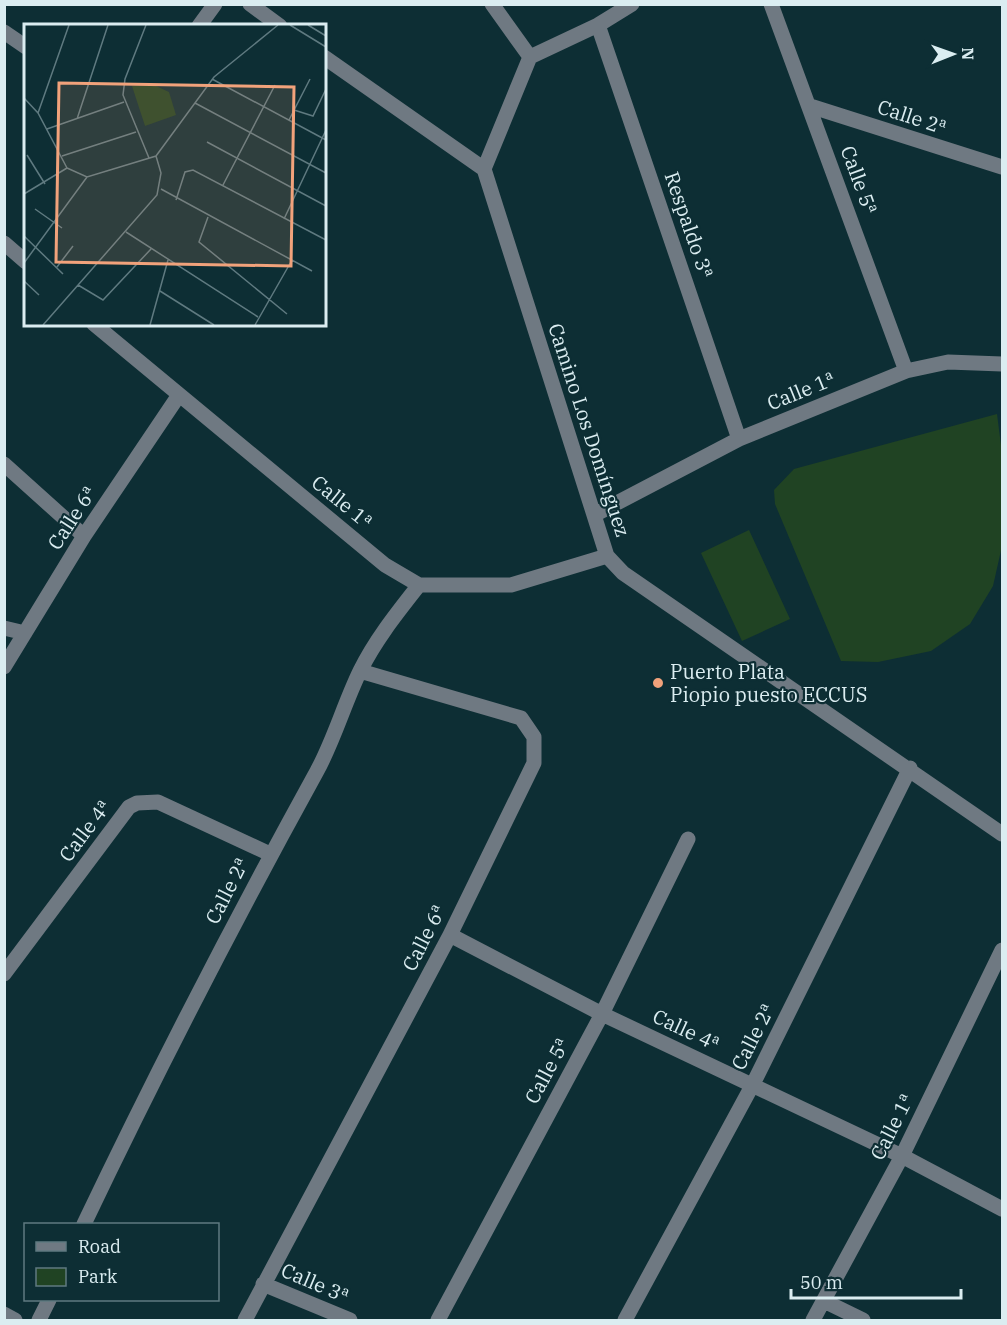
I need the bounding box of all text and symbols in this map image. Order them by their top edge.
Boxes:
inset map [24,24,326,326]
north arrow [923,24,983,84]
text: N [958,47,978,60]
street label: Calle 2ª [874,93,950,140]
street label: Calle 5ª [835,142,884,218]
street label: Respaldo 3ª [659,168,720,282]
street label: Camino Los Domínguez [542,320,637,540]
street label: Calle 1ª [763,365,839,416]
street label: Calle 1ª [306,469,378,534]
street label: Calle 6ª [41,481,102,555]
place label: Puerto Plata Piopio puesto ECCUS [670,658,868,708]
marker: Puerto Plata Piopio puesto ECCUS [651,676,665,690]
street label: Calle 4ª [52,794,117,867]
street label: Calle 2ª [198,853,255,929]
street label: Calle 6ª [395,900,452,976]
street label: Calle 2ª [724,999,781,1075]
street label: Calle 4ª [648,1002,724,1057]
street label: Calle 5ª [518,1033,575,1108]
street label: Calle 1ª [863,1089,920,1165]
legend [24,1223,219,1301]
text: Road [78,1235,121,1258]
street label: Calle 3ª [277,1256,353,1309]
scale bar [791,1262,960,1300]
text: Park [78,1265,118,1288]
text: 50 m [800,1271,843,1294]

